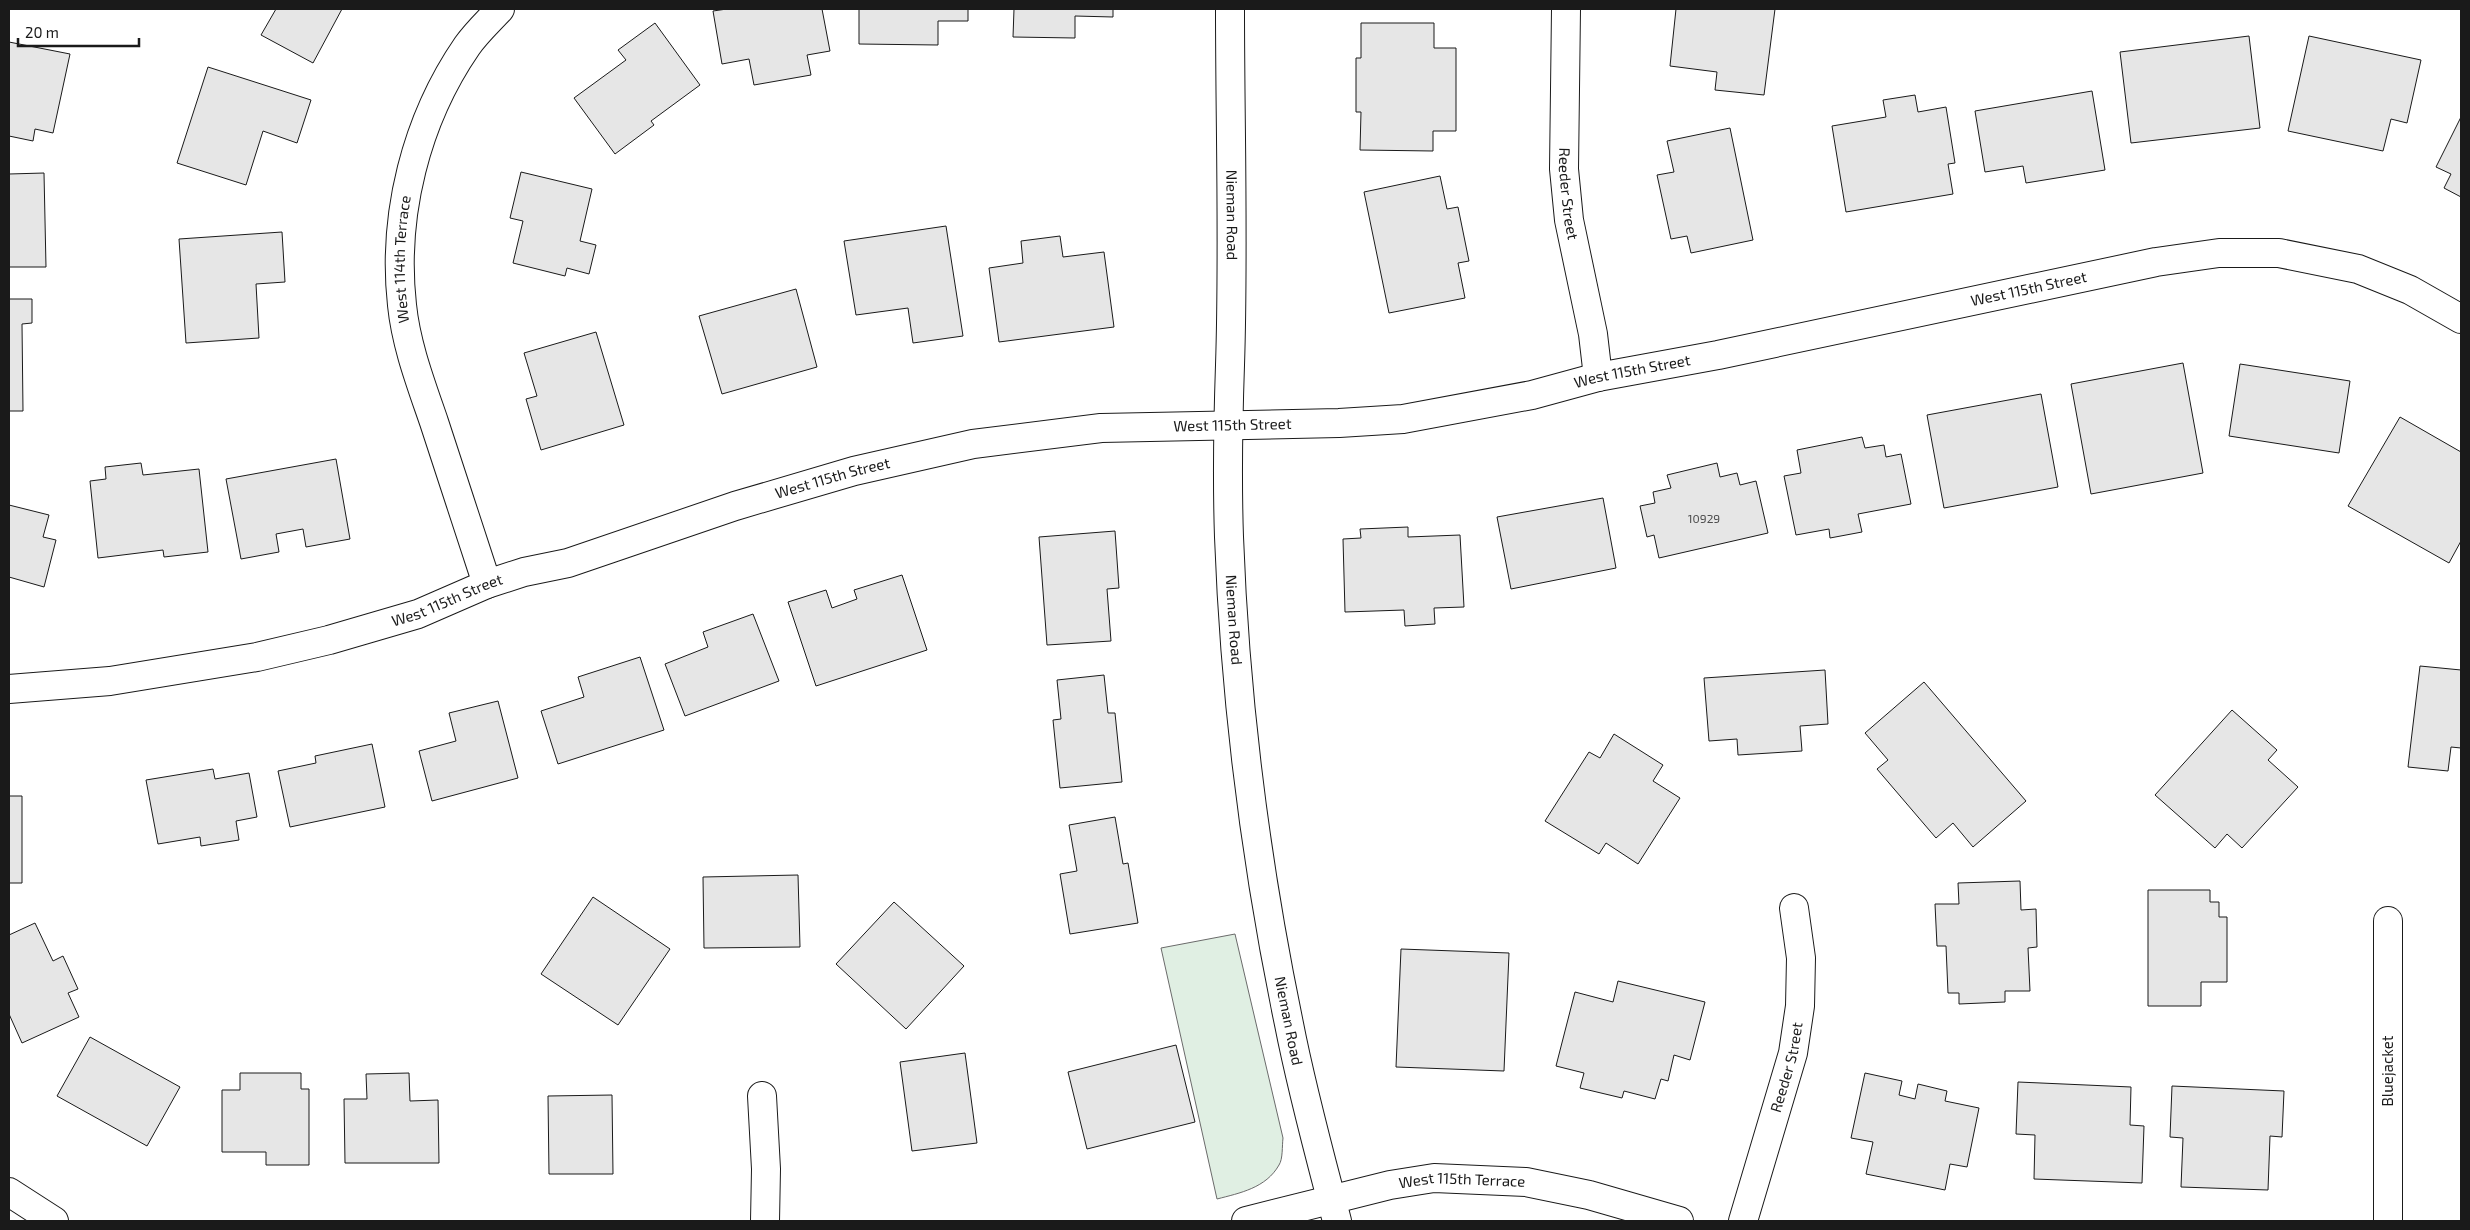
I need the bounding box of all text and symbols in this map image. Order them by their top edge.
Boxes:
scale bar [18,15,139,47]
text: 20 m [25,23,59,41]
street label: Reeder Street [1556,147,1583,242]
street label: Nieman Road [1223,170,1242,260]
street label: West 114th Terrace [390,194,414,324]
street label: West 115th Street [1969,267,2089,309]
street label: West 115th Street [1572,350,1692,391]
street label: West 115th Street [1173,414,1292,434]
street label: West 115th Street [773,453,892,502]
house number: 10929 [1688,511,1720,525]
street label: West 115th Street [389,569,505,629]
street label: Nieman Road [1223,574,1247,666]
street label: Nieman Road [1272,975,1307,1067]
street label: Reeder Street [1766,1020,1806,1114]
street label: Bluejacket [2378,1035,2397,1106]
street label: West 115th Terrace [1397,1168,1526,1191]

